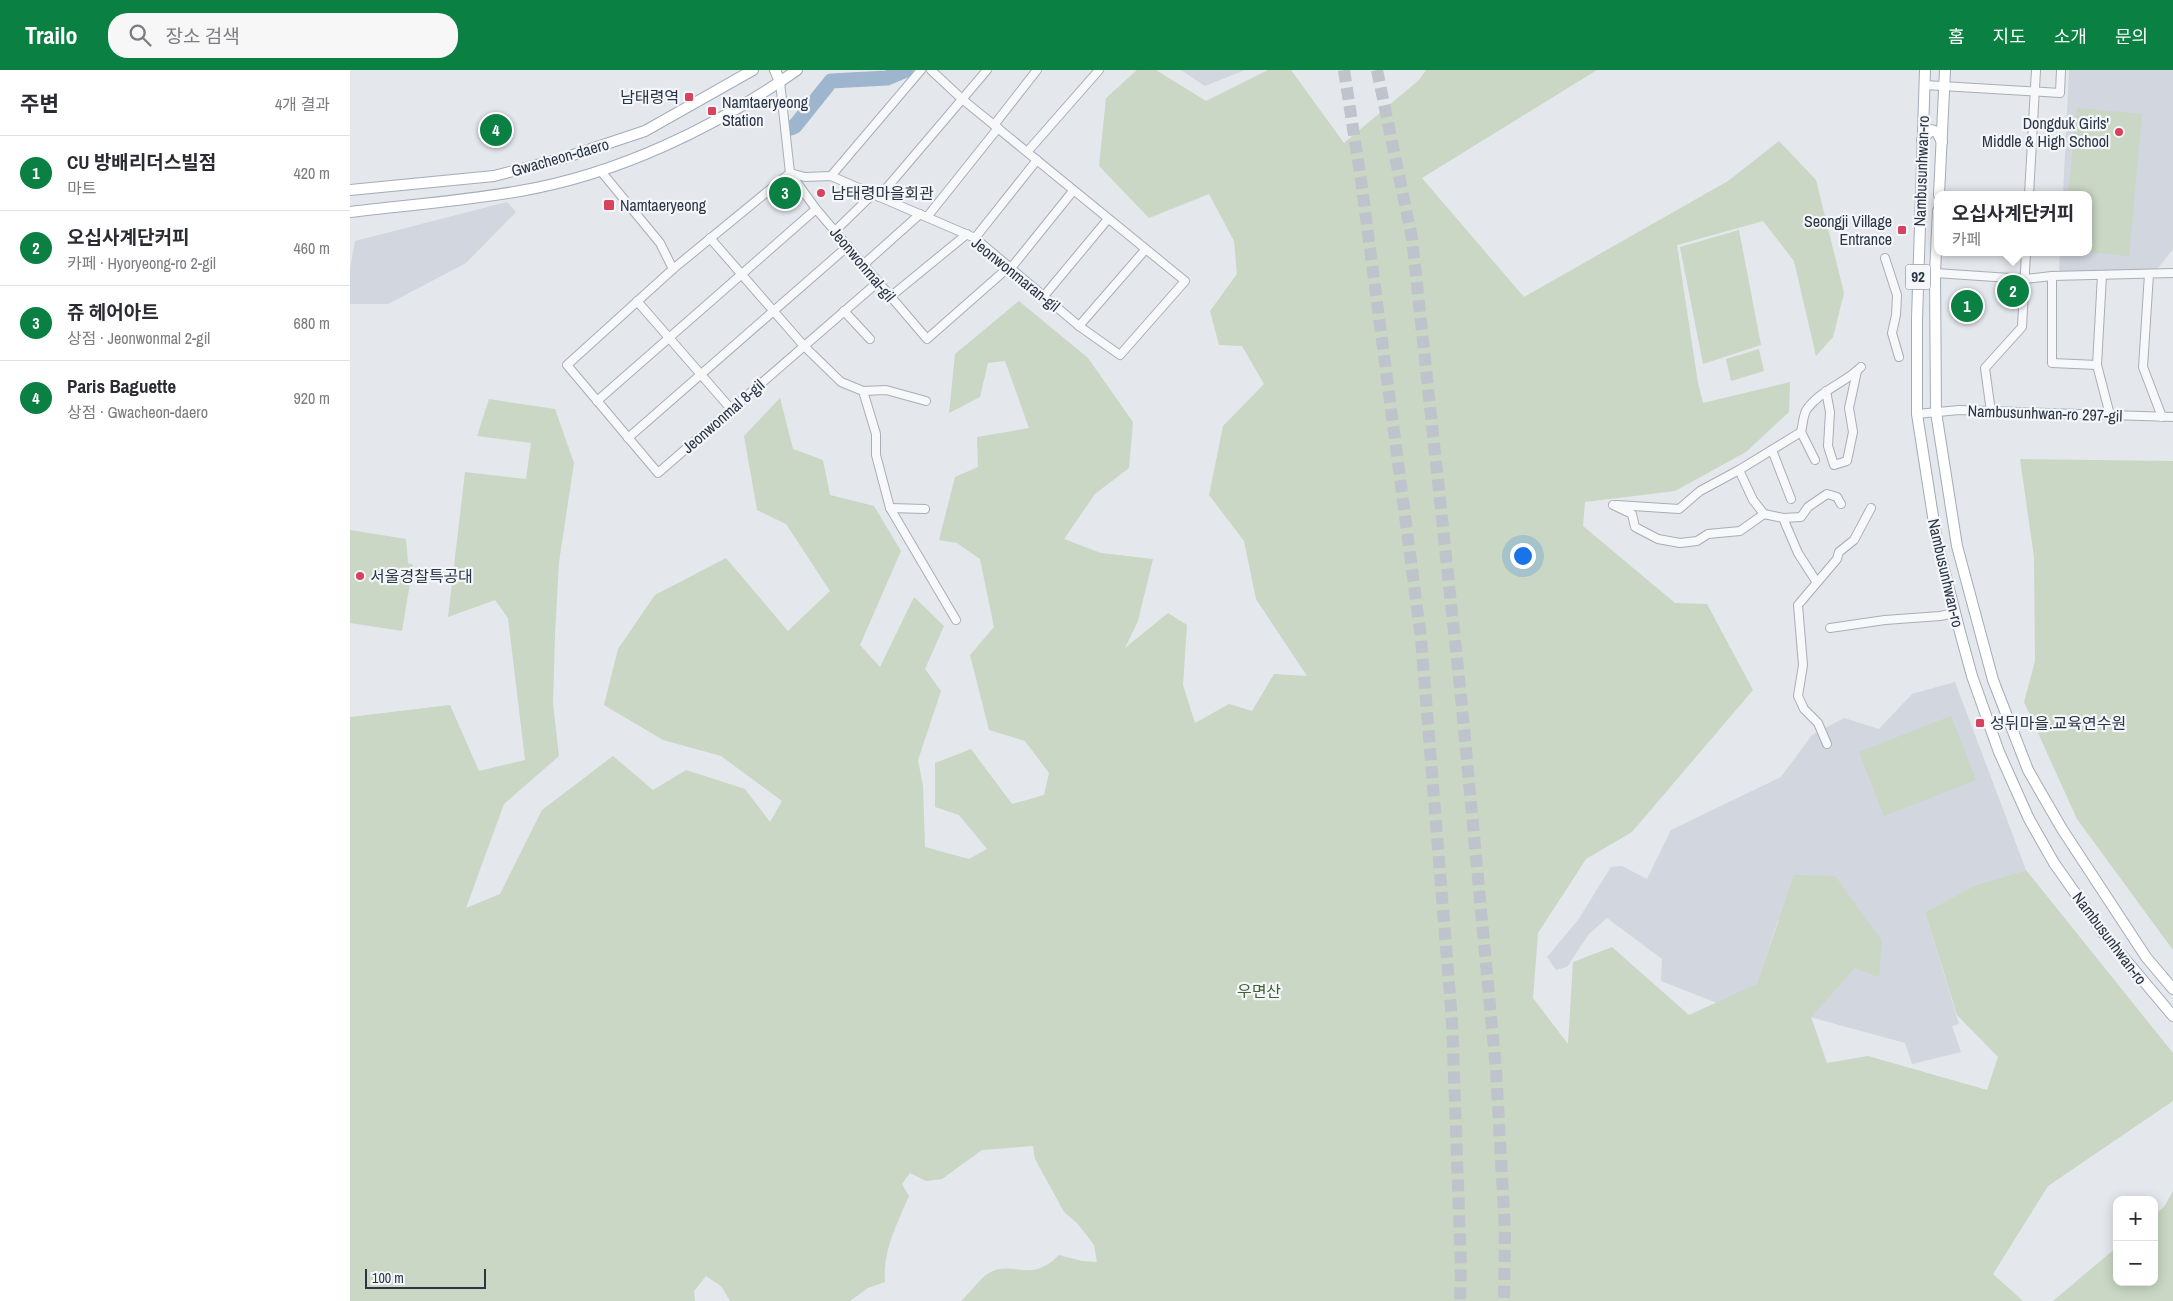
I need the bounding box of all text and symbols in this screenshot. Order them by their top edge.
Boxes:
search box [108,13,458,58]
text: Trailo [25,19,78,51]
icon: search [126,21,154,49]
text: 장소 검색 [166,23,240,49]
text: 홈 [1948,24,1965,49]
text: 지도 [1993,24,2026,49]
text: 소개 [2054,24,2087,49]
text: 문의 [2115,24,2148,49]
place label: 남태령역 [620,86,679,108]
text: 주변 [20,89,59,118]
marker: 남태령역 [683,91,695,103]
place label: Namtaeryeong Station [722,91,809,131]
text: 4개 결과 [275,93,330,115]
marker: Namtaeryeong Station [706,105,718,117]
pin: 4 [480,111,512,149]
place label: Dongduk Girls' Middle & High School [1982,112,2109,152]
street label: Nambusunhwan-ro [1908,115,1934,227]
marker: Dongduk Girls' Middle & High School [2113,126,2125,138]
street label: Gwacheon-daero [509,133,611,181]
text: CU 방배리더스빌점 [67,149,216,175]
text: 1 [32,162,40,184]
text: 420 m [294,162,330,184]
pin: 3 [769,174,801,212]
text: 마트 [67,177,96,199]
place label: 남태령마을회관 [831,182,934,204]
marker: 남태령마을회관 [815,187,827,199]
popup [1934,191,2092,256]
place label: Namtaeryeong [620,194,707,216]
marker: Namtaeryeong [602,198,616,212]
text: 오십사계단커피 [1952,200,2074,226]
place label: Seongji Village Entrance [1804,210,1892,250]
street label: Jeonwonmal-gil [825,222,901,306]
text: 오십사계단커피 [67,224,189,250]
marker: Seongji Village Entrance [1896,224,1908,236]
text: 카페 [1952,228,1981,250]
street label: Jeonwonmaran-gil [967,231,1065,317]
text: 2 [32,237,40,259]
text: 460 m [294,237,330,259]
text: 카페 · Hyoryeong-ro 2-gil [67,252,216,274]
road number: 92 [1906,264,1930,290]
pin: 2 [1997,272,2029,310]
pin: 1 [1951,287,1983,325]
text: 쥬 헤어아트 [67,299,159,325]
text: 3 [32,312,40,334]
text: 680 m [294,312,330,334]
text: 상점 · Jeonwonmal 2-gil [67,327,210,349]
text: Paris Baguette [67,373,176,399]
street label: Jeonwonmal 8-gil [677,374,769,458]
text: 4 [32,387,40,409]
text: 920 m [294,387,330,409]
street label: Nambusunhwan-ro 297-gil [1967,399,2123,427]
text: 상점 · Gwacheon-daero [67,401,208,423]
street label: Nambusunhwan-ro [1923,517,1969,629]
your location [1510,543,1536,569]
place label: 서울경찰특공대 [370,565,473,587]
marker: 서울경찰특공대 [354,570,366,582]
place label: 성뒤마을.교육연수원 [1990,712,2126,734]
marker: 성뒤마을.교육연수원 [1974,717,1986,729]
street label: Nambusunhwan-ro [2068,887,2152,989]
park label: 우면산 [1237,980,1281,1002]
map controls [2113,1196,2158,1286]
button: + [2113,1196,2158,1241]
button: − [2113,1241,2158,1286]
scale bar [365,1266,486,1289]
text: 100 m [372,1269,404,1287]

